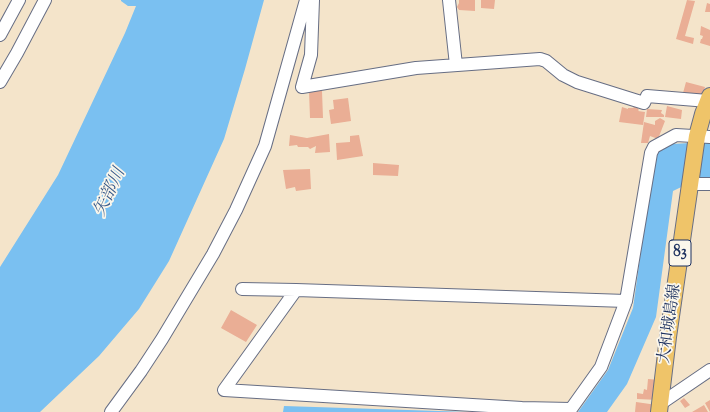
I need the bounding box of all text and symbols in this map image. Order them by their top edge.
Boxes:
water label: 矢部川 [91,166,131,220]
road number: 83 [669,240,691,266]
street label: 大和城島線 [656,283,686,365]

